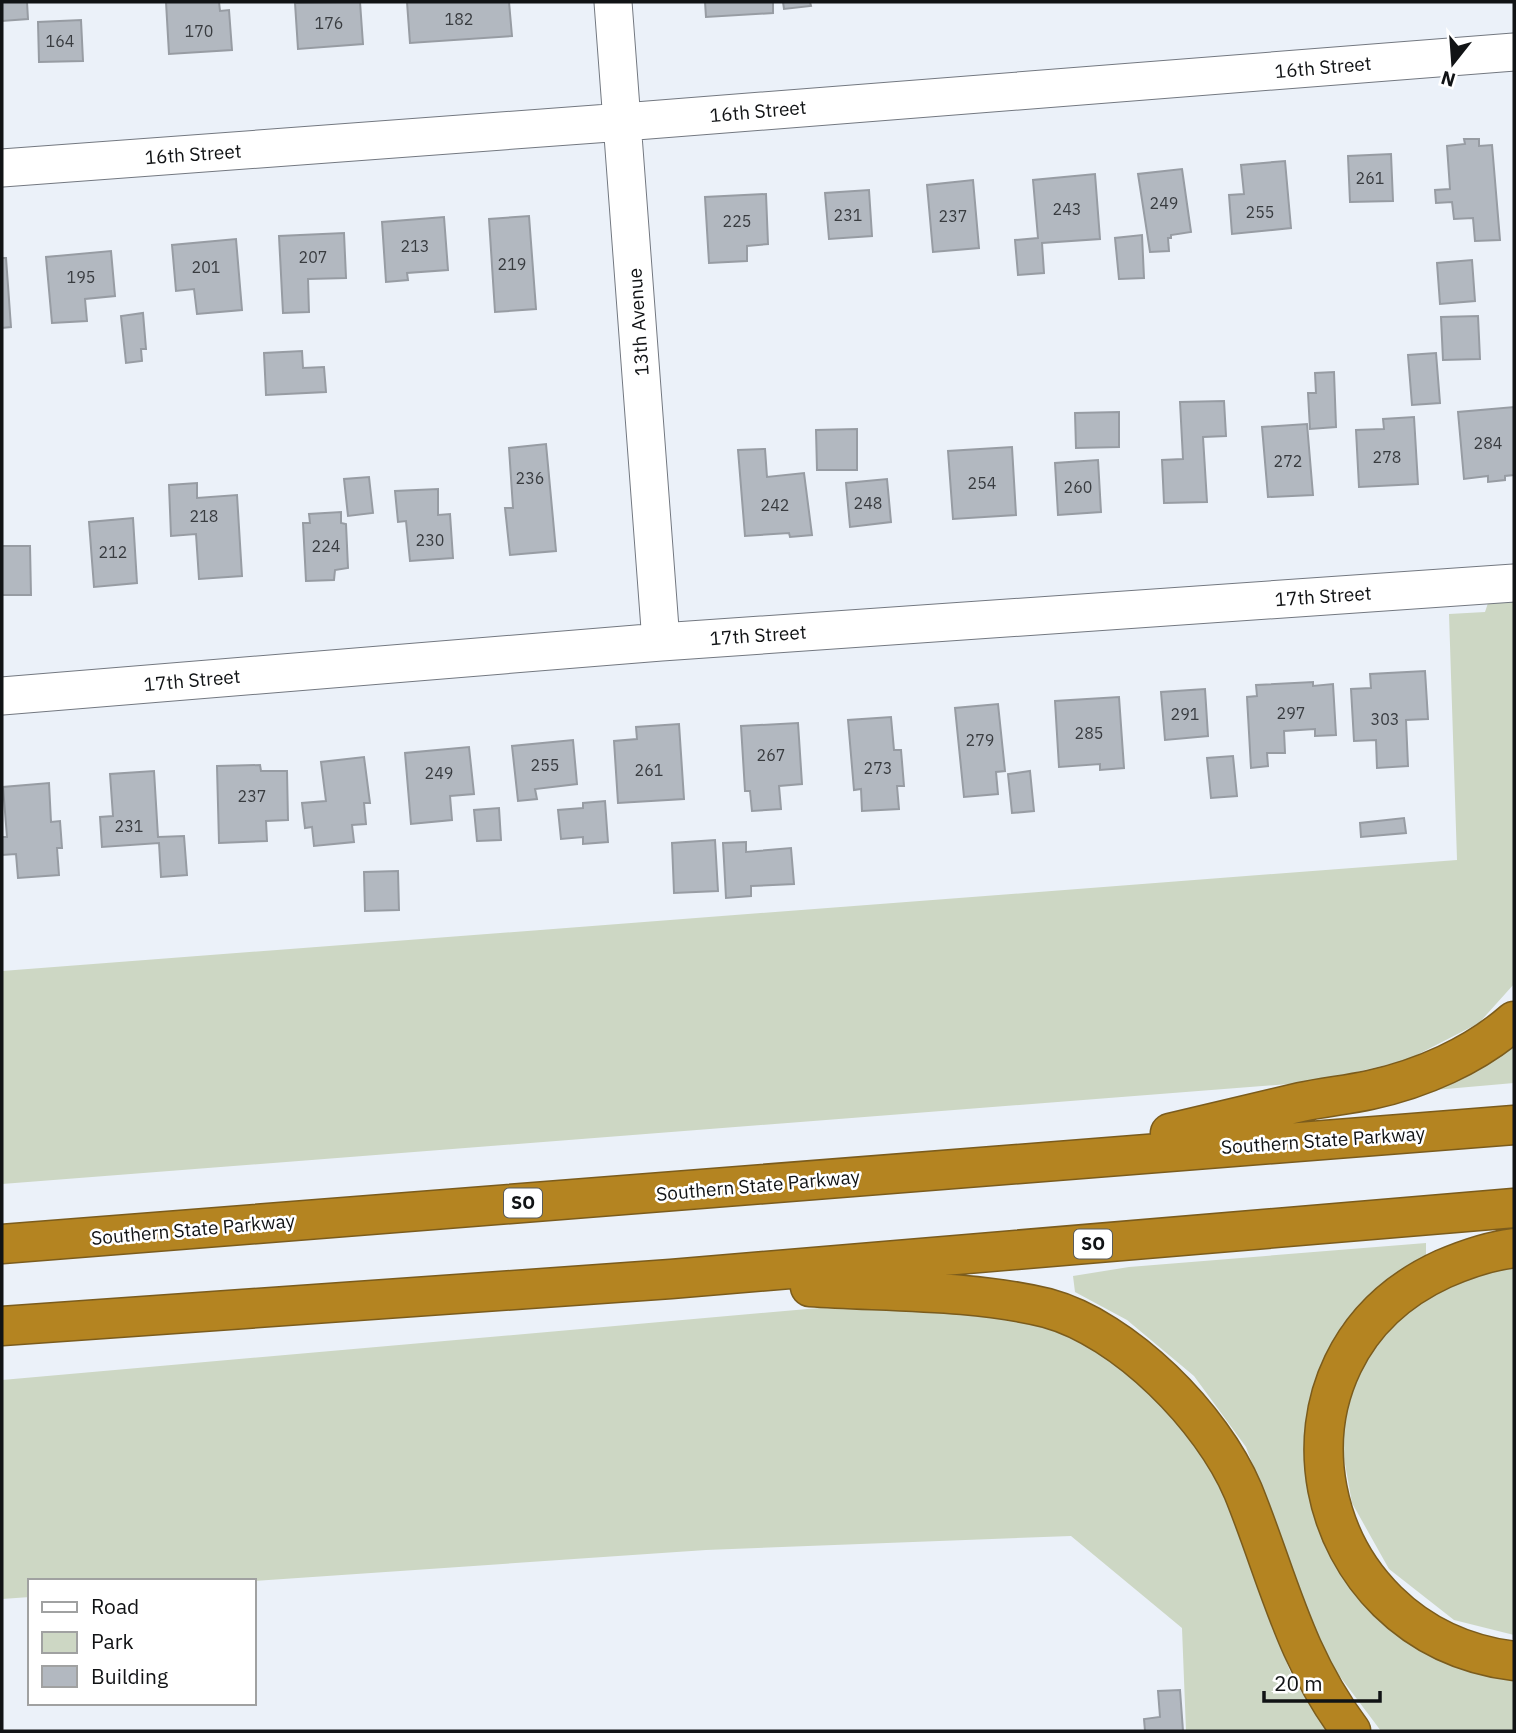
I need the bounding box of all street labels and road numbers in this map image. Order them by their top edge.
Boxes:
street label: 16th Street [1274,51,1372,83]
street label: 16th Street [709,95,807,127]
street label: 16th Street [144,139,242,169]
street label: 13th Avenue [622,267,654,377]
street label: 17th Street [1274,581,1372,611]
street label: 17th Street [709,620,807,650]
street label: 17th Street [143,664,241,696]
street label: Southern State Parkway [1220,1121,1426,1159]
street label: Southern State Parkway [655,1164,861,1206]
road number: SO [504,1188,542,1218]
street label: Southern State Parkway [90,1208,296,1250]
road number: SO [1074,1230,1112,1259]

